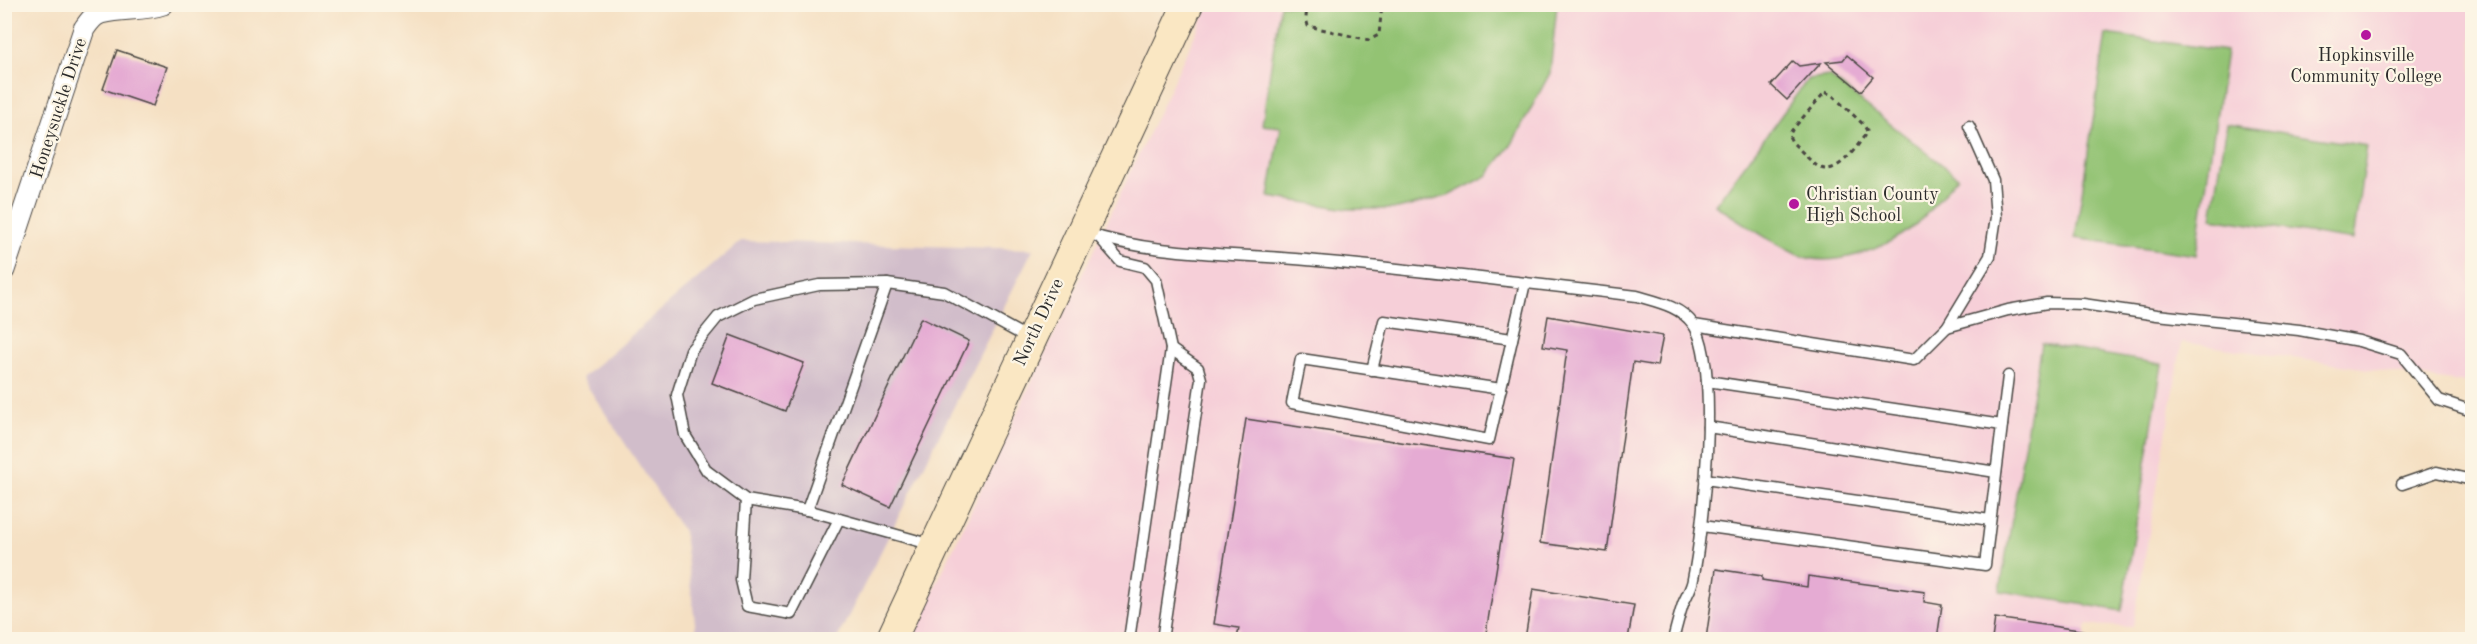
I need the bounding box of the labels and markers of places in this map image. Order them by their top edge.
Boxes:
marker: Hopkinsville Community College [2359,28,2373,42]
place label: Hopkinsville Community College [2290,47,2442,86]
place label: Christian County High School [1806,186,1939,225]
marker: Christian County High School [1787,197,1801,211]

